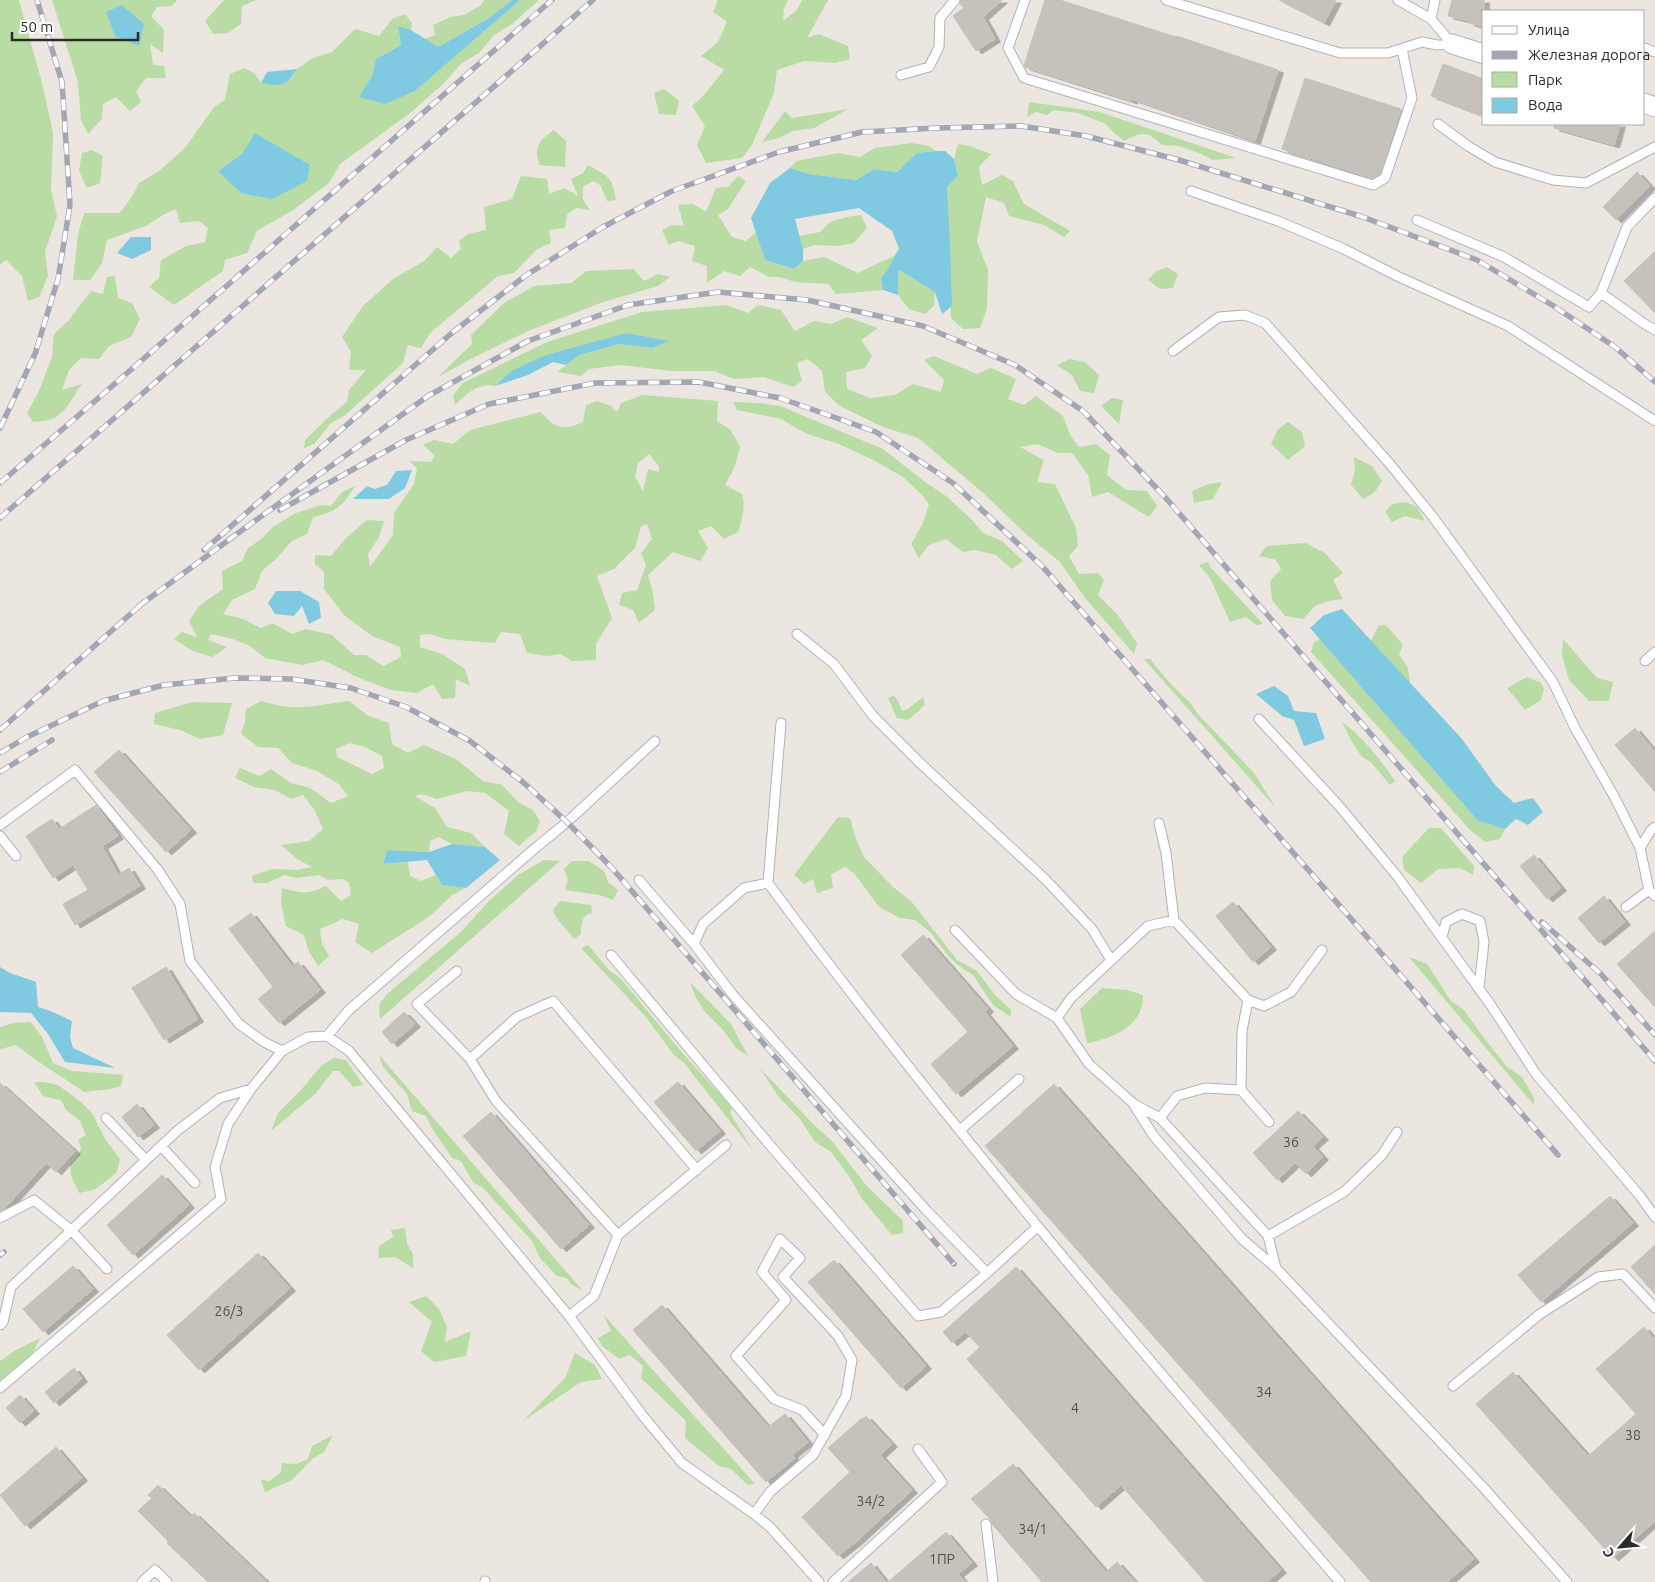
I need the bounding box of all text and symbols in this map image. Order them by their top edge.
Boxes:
scale bar [12,10,139,42]
legend [1482,10,1645,125]
text: 50 m [20,18,53,35]
text: Улица [1528,21,1570,38]
text: Железная дорога [1528,46,1650,63]
text: Парк [1528,71,1563,88]
text: Вода [1528,96,1563,113]
house number: 36 [1283,1134,1299,1150]
house number: 26/3 [215,1303,243,1319]
house number: 34 [1256,1384,1272,1400]
house number: 4 [1071,1400,1079,1416]
house number: 38 [1625,1427,1641,1443]
house number: 34/2 [857,1493,885,1509]
house number: 34/1 [1019,1521,1047,1537]
north arrow [1595,1522,1645,1572]
text: С [1599,1545,1618,1561]
house number: 1ПР [929,1551,955,1567]

